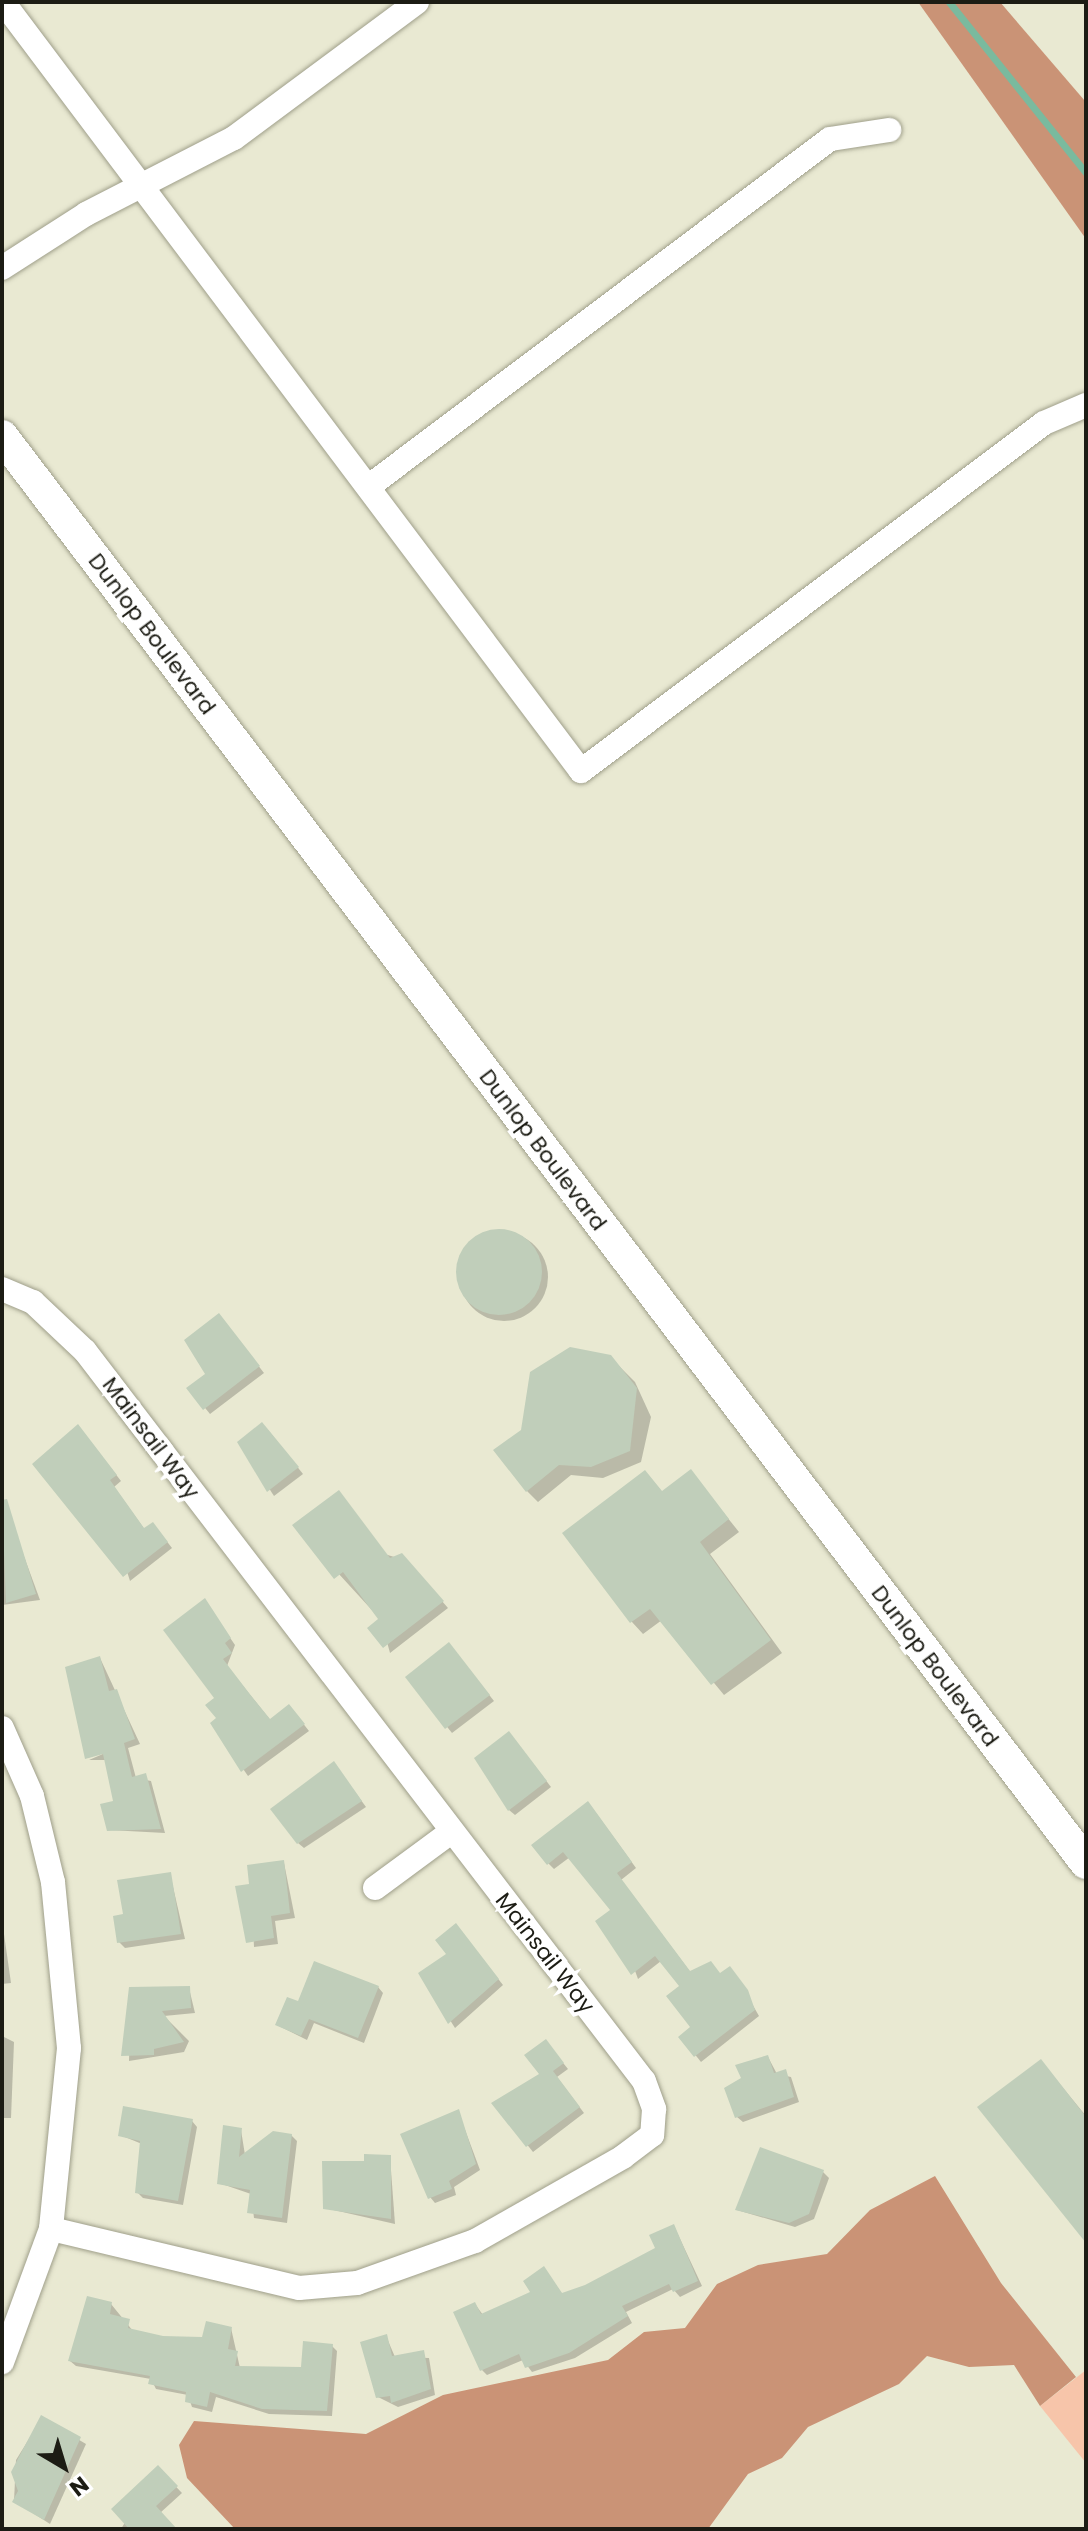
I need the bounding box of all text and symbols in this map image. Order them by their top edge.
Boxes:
street label: Dunlop Boulevard [83,548,221,720]
street label: Dunlop Boulevard [474,1064,612,1236]
street label: Mainsail Way [97,1372,205,1504]
street label: Dunlop Boulevard [866,1580,1004,1752]
street label: Mainsail Way [490,1888,600,2018]
north arrow [24,2427,104,2507]
text: N [63,2469,95,2504]

